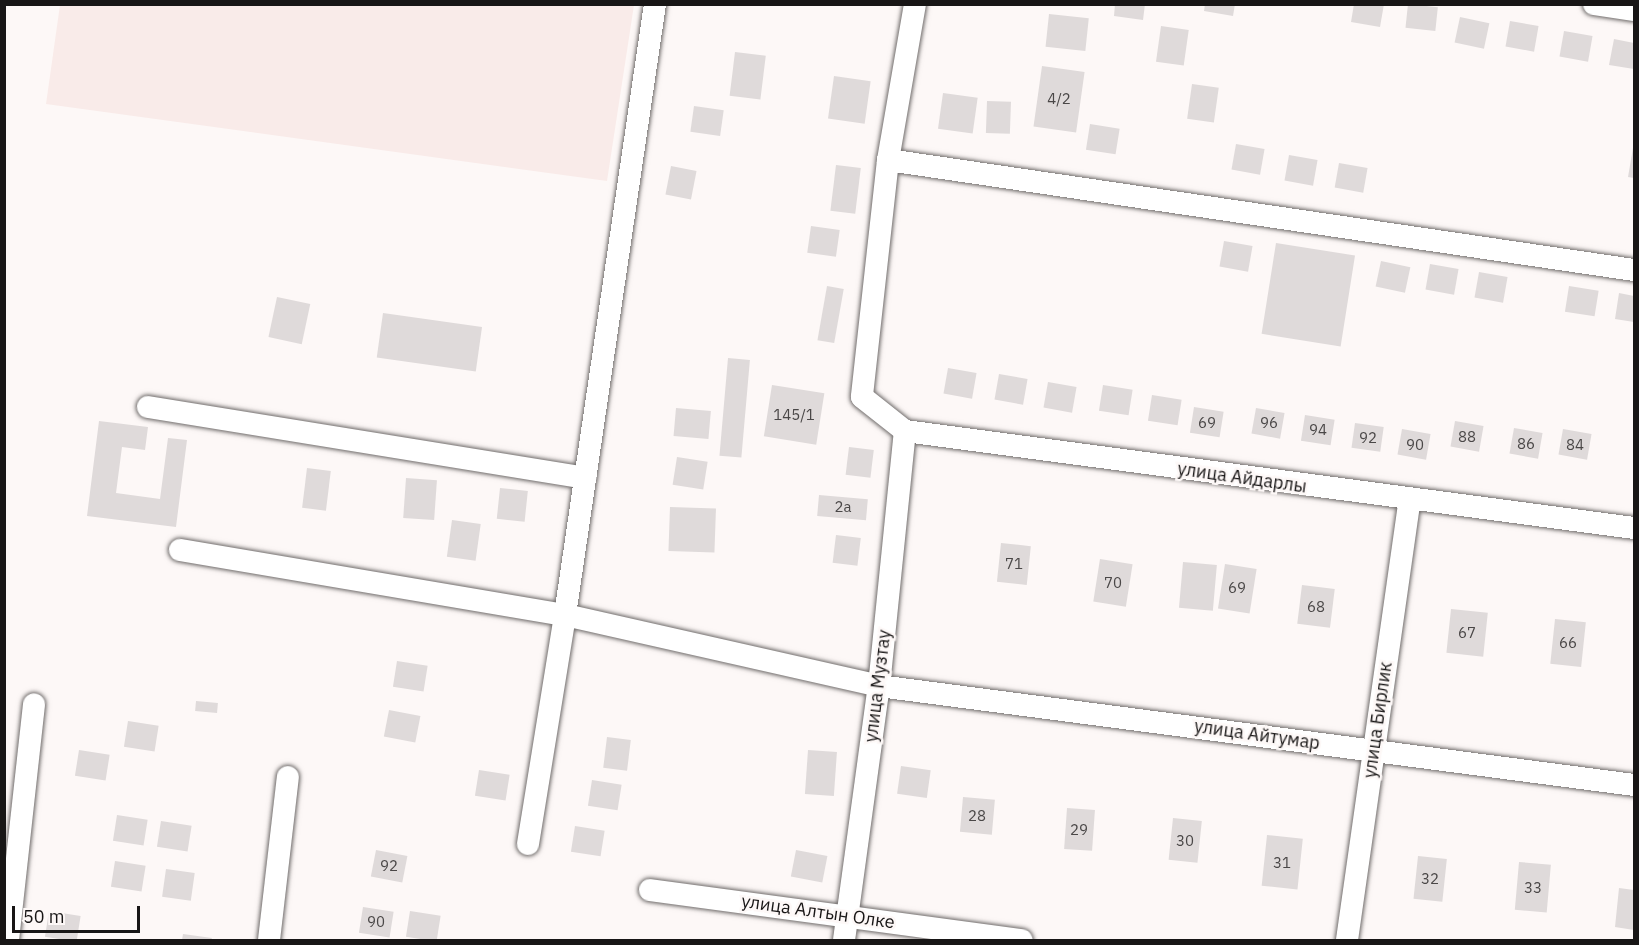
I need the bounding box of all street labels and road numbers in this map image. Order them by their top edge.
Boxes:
street label: улица Айдарлы [1176,458,1308,498]
street label: улица Музтау [860,628,896,744]
street label: улица Бирлик [1359,660,1397,780]
street label: улица Айтумар [1193,716,1321,754]
street label: улица Алтын Олке [740,891,896,933]

